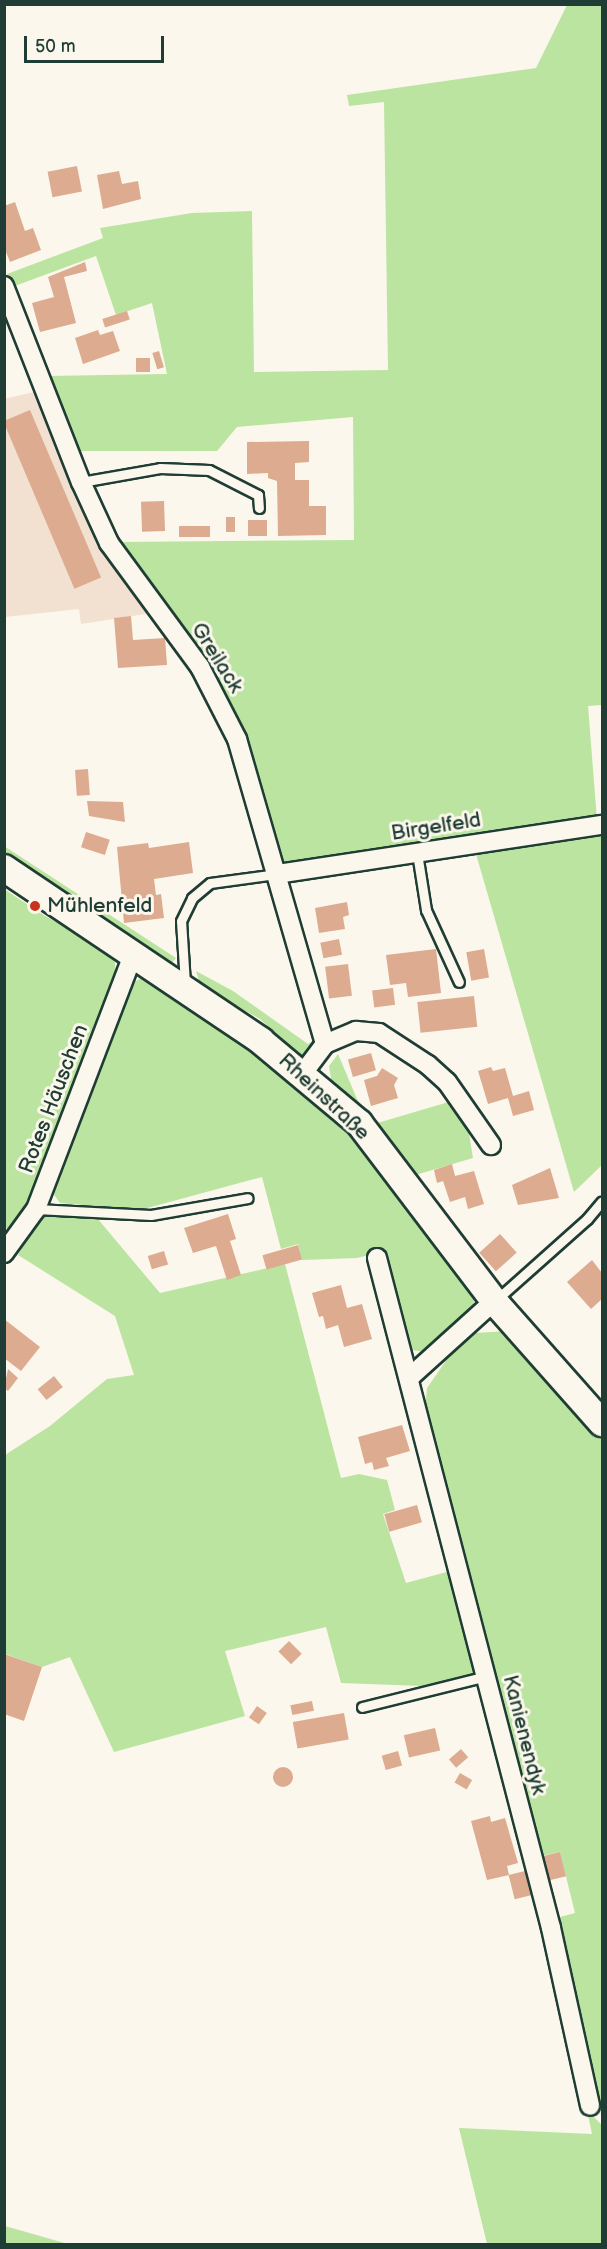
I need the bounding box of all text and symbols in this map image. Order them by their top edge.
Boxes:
scale bar [27,24,166,62]
text: 50 m [35,36,76,57]
street label: Greilack [186,618,248,698]
street label: Birgelfeld [389,807,483,847]
place label: Mühlenfeld [47,893,152,919]
marker: Mühlenfeld [28,899,42,913]
street label: Rotes Häuschen [14,1021,94,1177]
street label: Rheinstraße [273,1048,375,1146]
street label: Kanienendyk [497,1673,551,1797]

